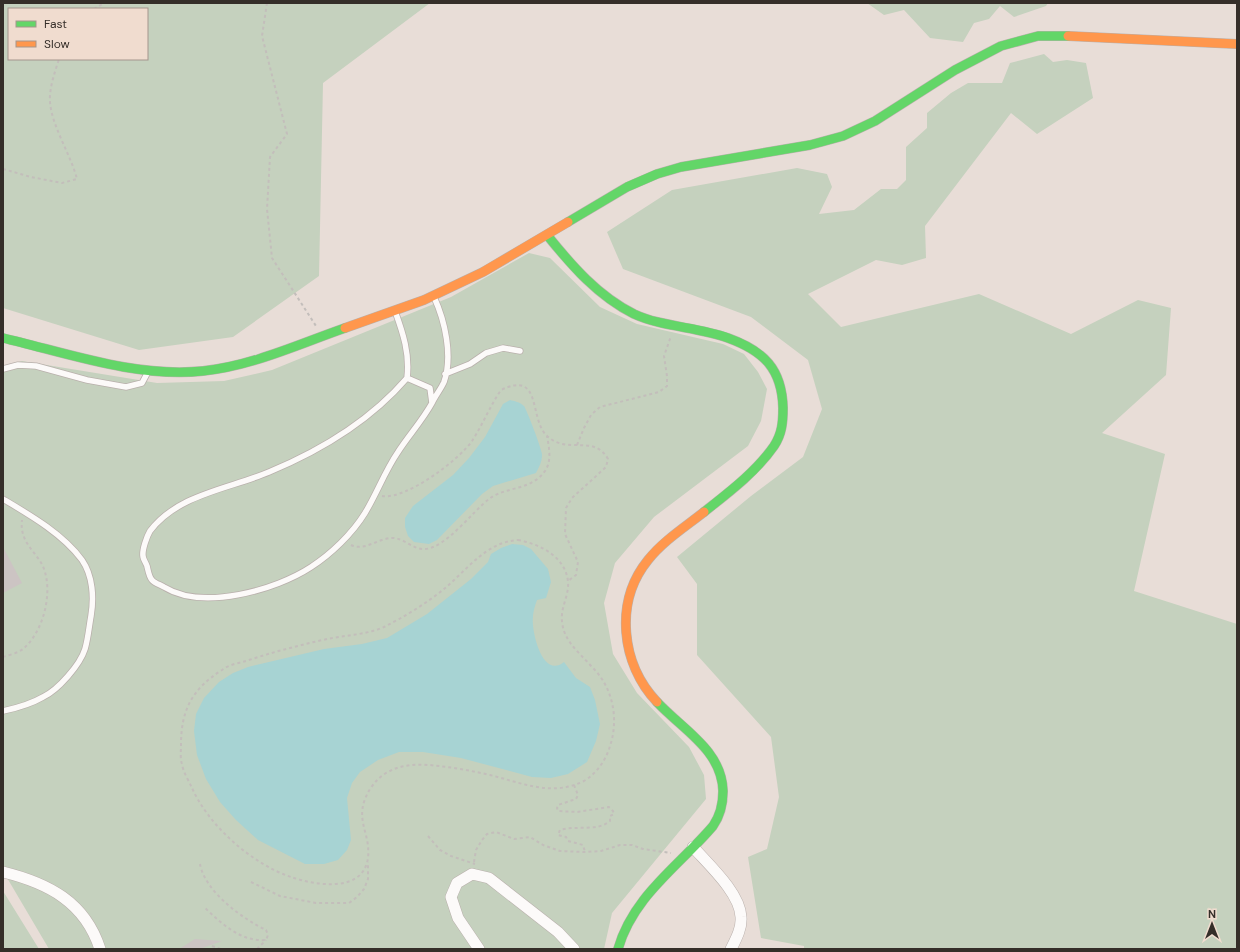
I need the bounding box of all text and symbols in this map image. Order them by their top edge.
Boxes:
legend [8,8,148,60]
text: Fast [44,16,67,32]
text: Slow [44,36,70,52]
north arrow [1192,904,1232,944]
text: N [1208,907,1216,921]

